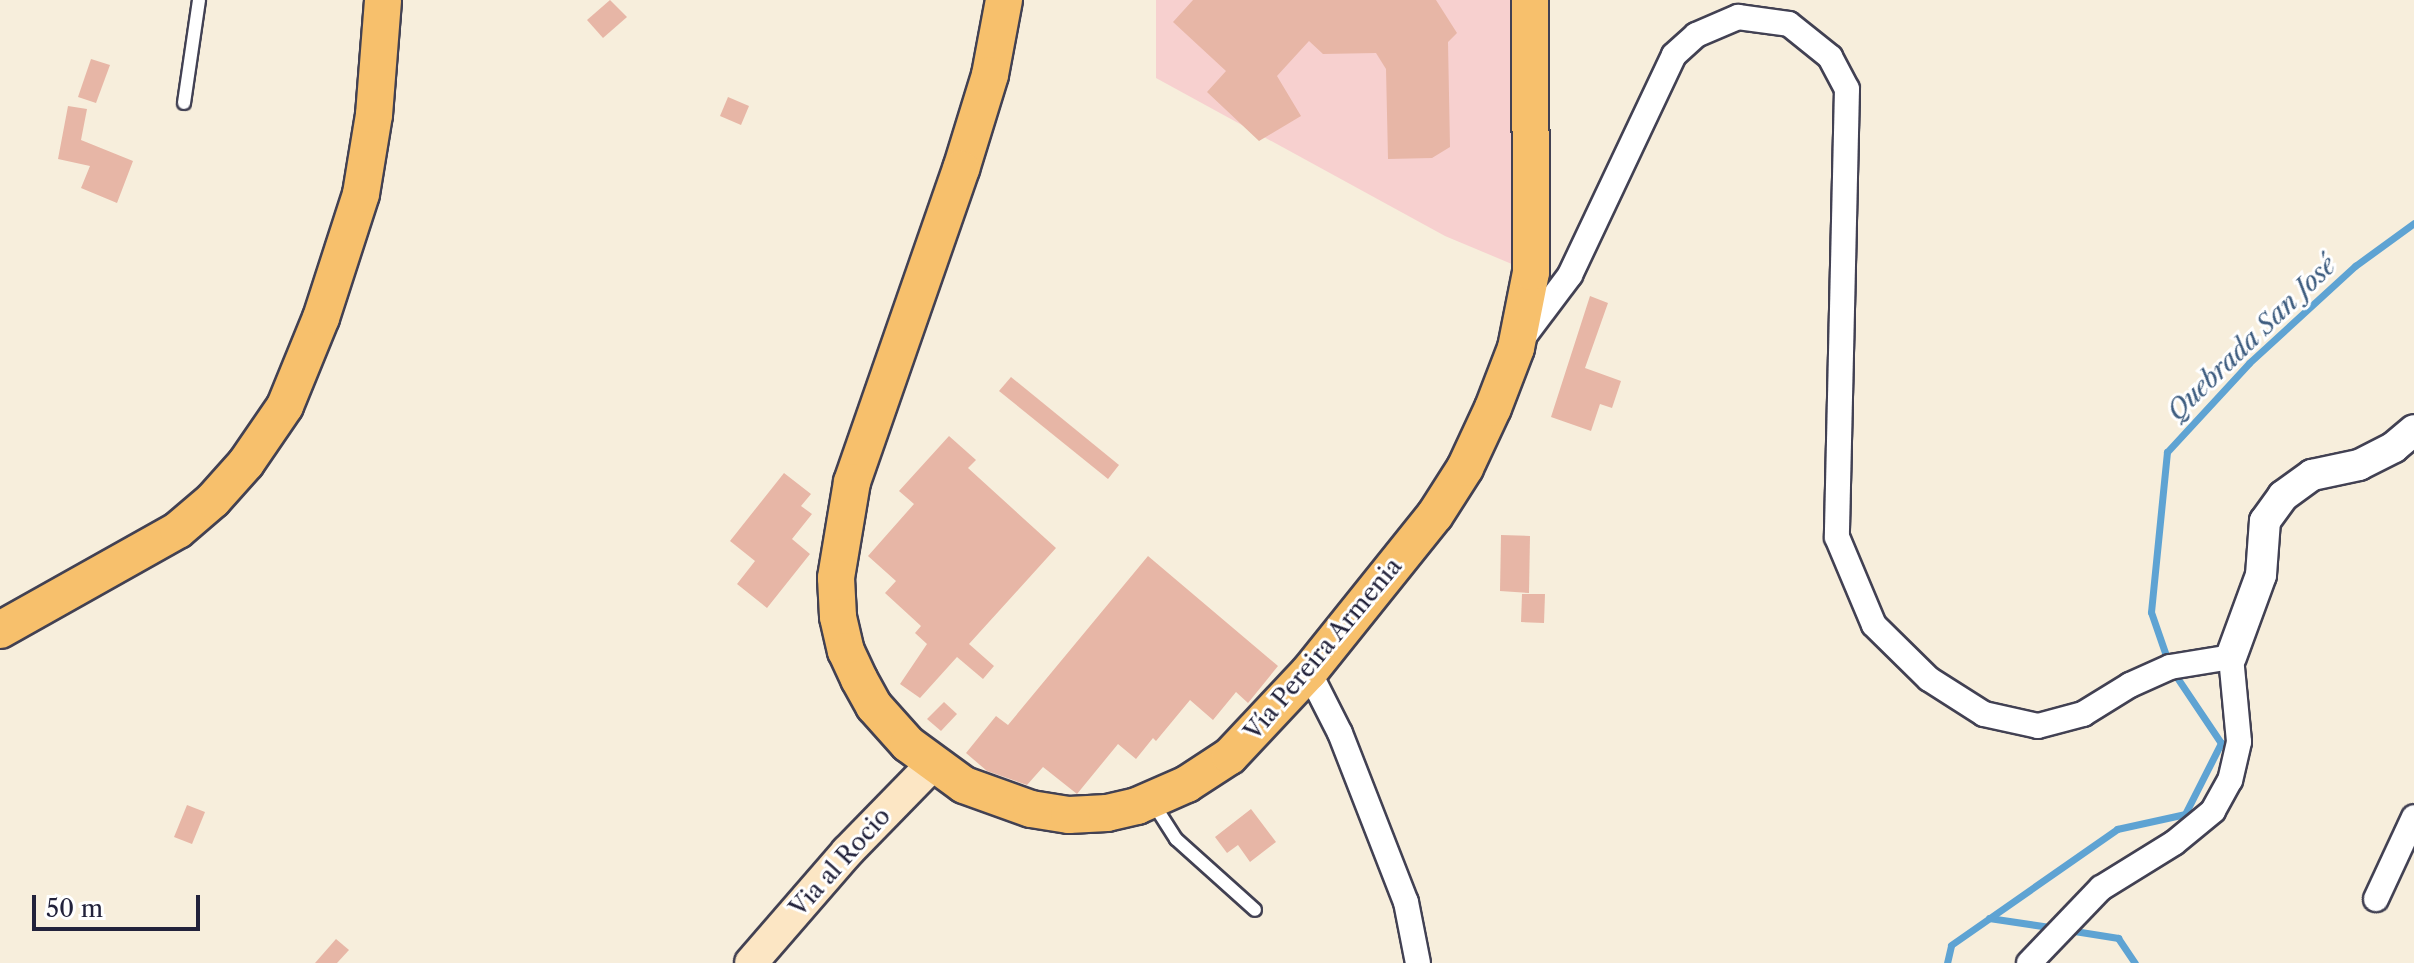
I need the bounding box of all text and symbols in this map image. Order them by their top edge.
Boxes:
water label: Quebrada San José [2161,250,2343,428]
street label: Vía Pereira Armenia [1238,552,1408,746]
street label: Via al Rocio [784,802,896,922]
scale bar [36,879,204,929]
text: 50 m [46,894,103,923]

